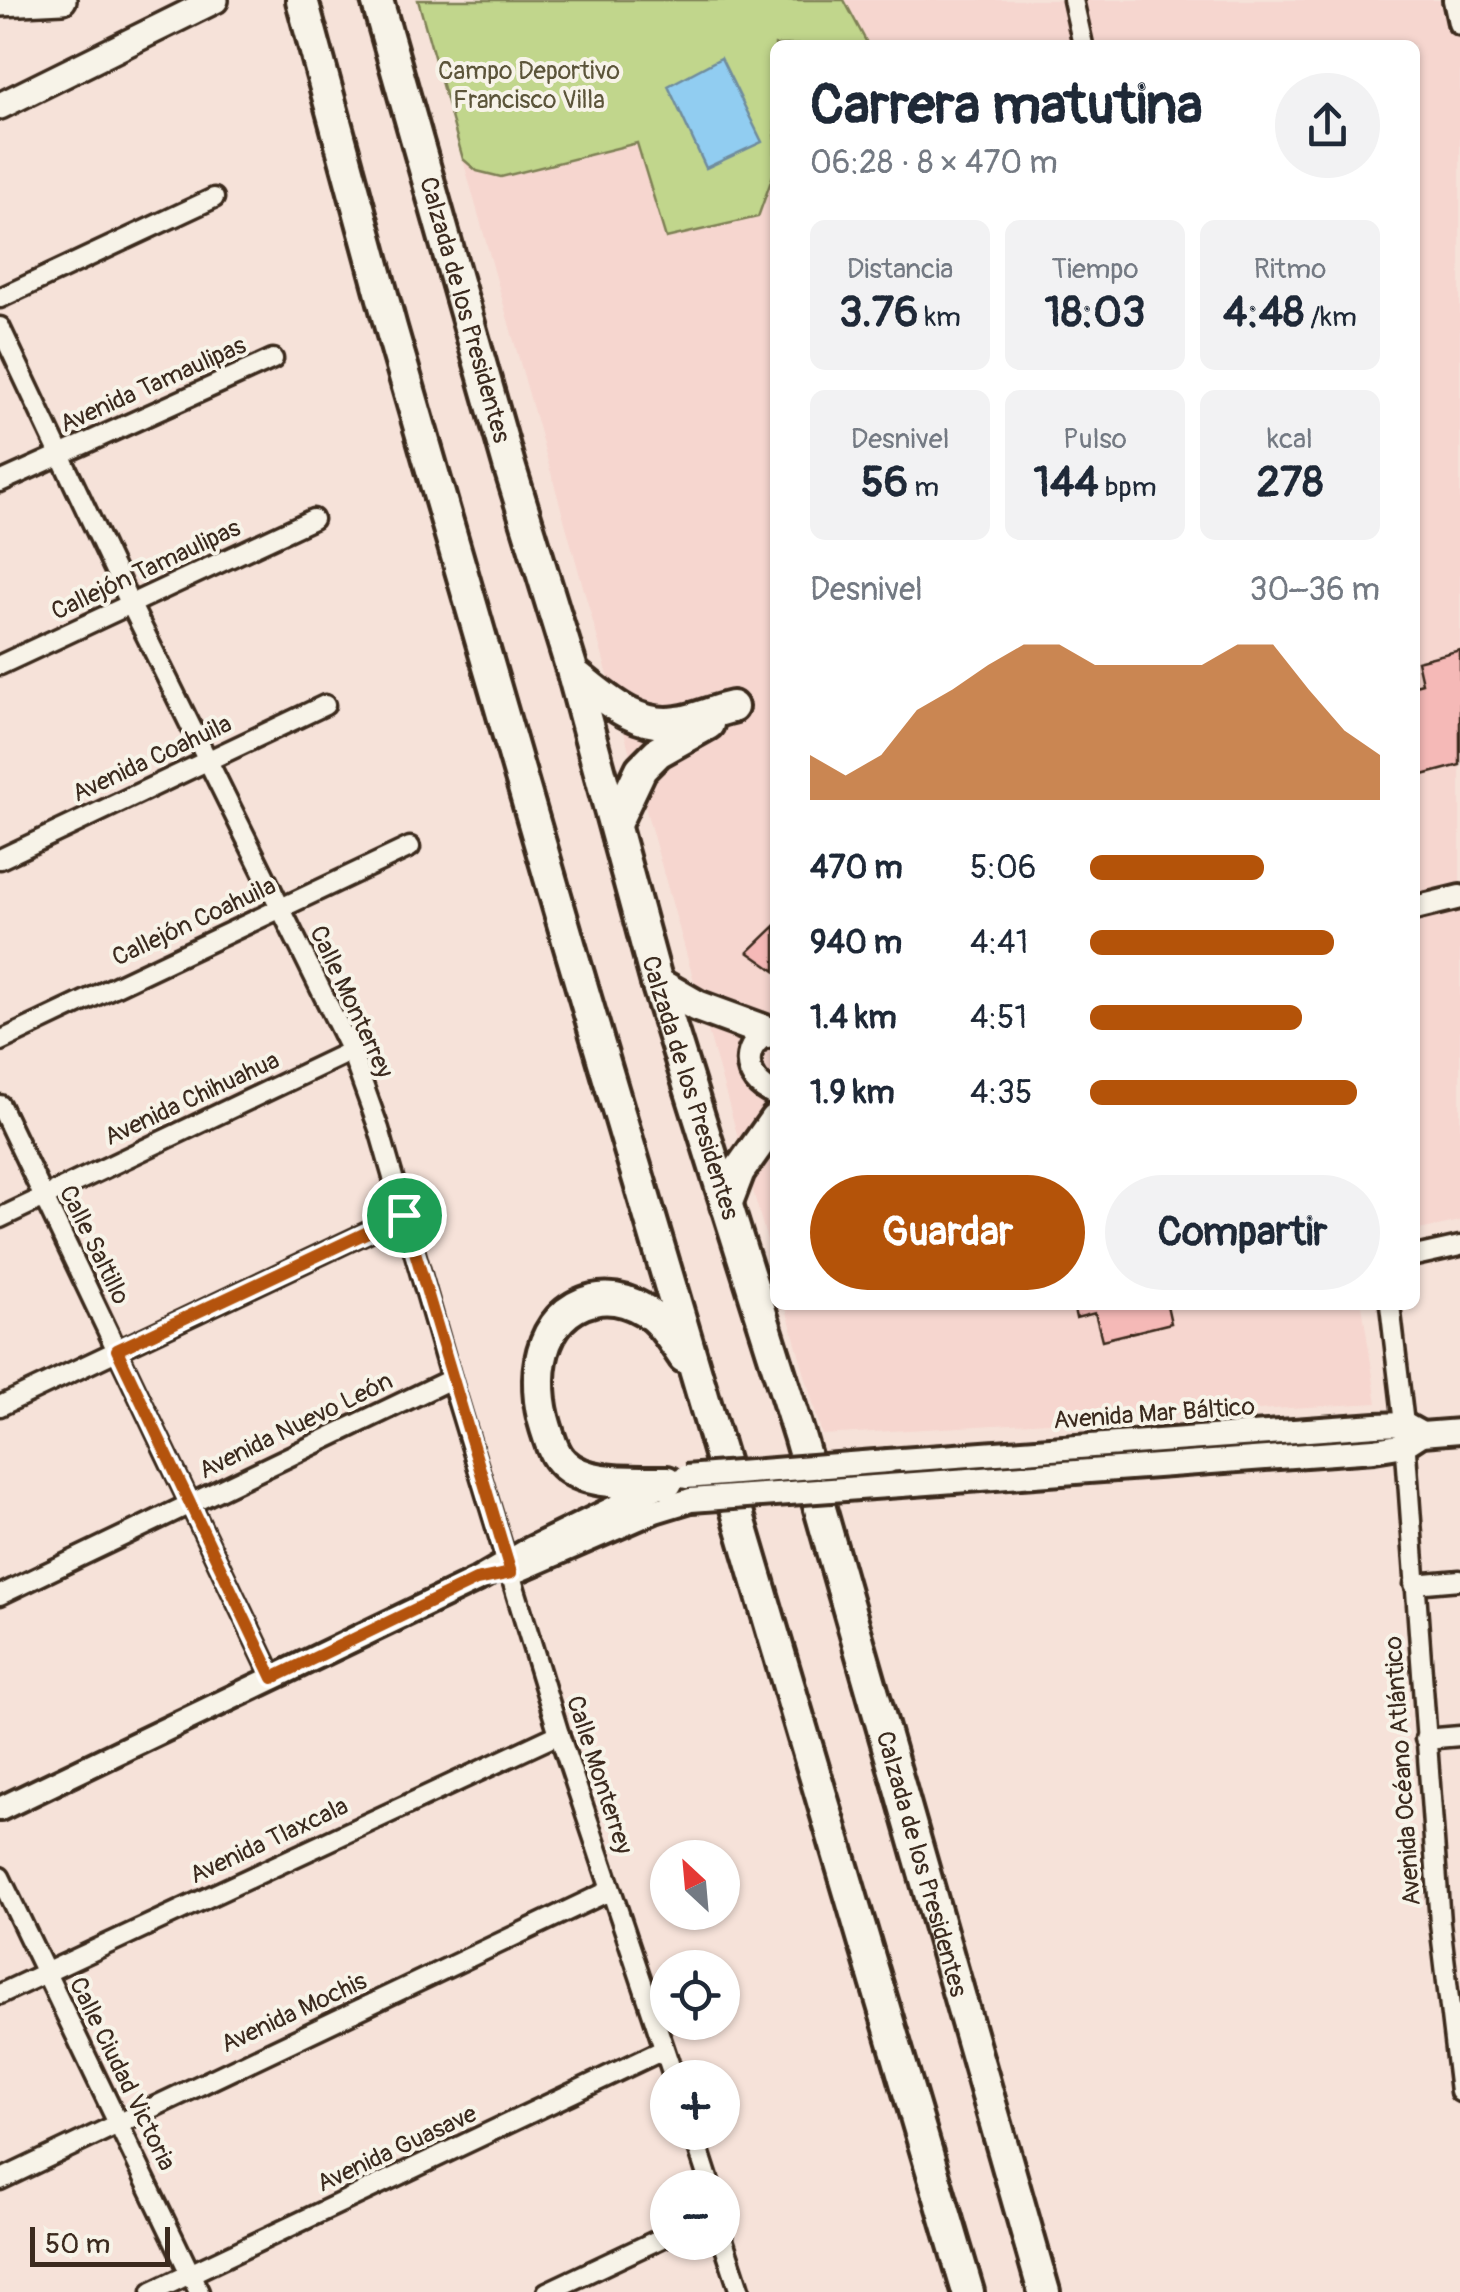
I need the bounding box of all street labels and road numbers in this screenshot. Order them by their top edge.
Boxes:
street label: Calzada de los Presidentes [412,173,517,446]
street label: Avenida Tamaulipas [55,330,251,440]
street label: Callejón Tamaulipas [46,513,246,627]
street label: Avenida Coahuila [67,708,237,810]
street label: Callejón Coahuila [107,871,281,973]
street label: Calle Monterrey [302,921,400,1083]
street label: Calzada de los Presidentes [635,952,746,1224]
street label: Avenida Chihuahua [100,1045,284,1153]
street label: Calle Saltillo [52,1180,136,1310]
street label: Avenida Nuevo León [194,1366,398,1486]
street label: Avenida Mar Báltico [1052,1391,1256,1437]
street label: Avenida Océano Atlántico [1378,1635,1428,1907]
street label: Calle Monterrey [559,1692,639,1858]
street label: Calzada de los Presidentes [869,1727,974,2000]
street label: Avenida Tlaxcala [185,1791,353,1891]
street label: Avenida Mochis [216,1966,372,2060]
street label: Calle Ciudad Victoria [62,1972,182,2176]
street label: Avenida Guasave [312,2098,482,2200]

